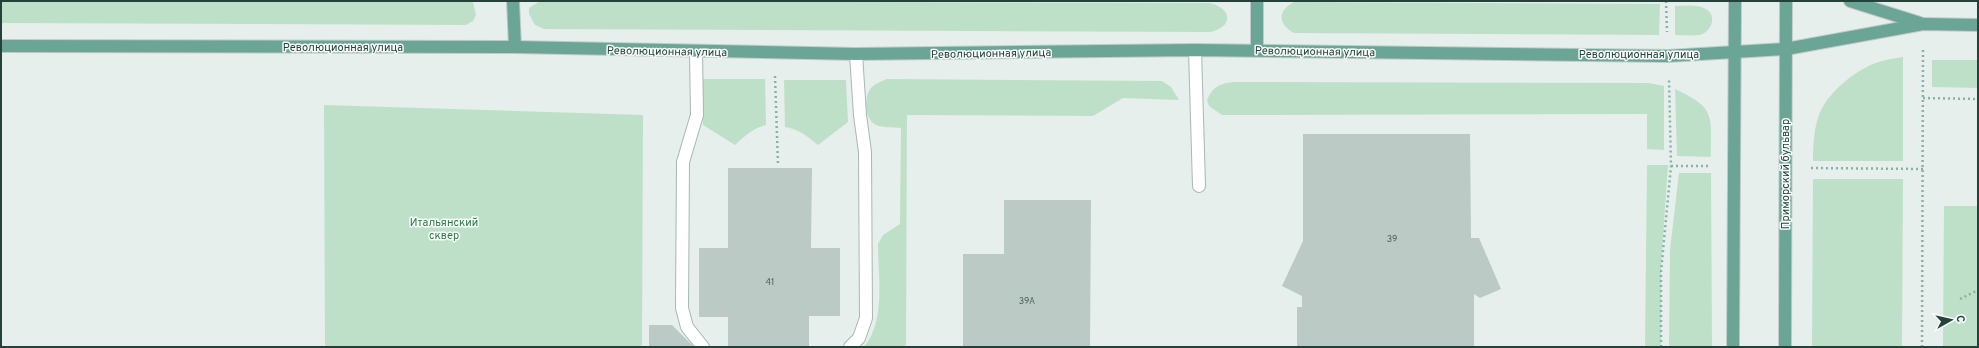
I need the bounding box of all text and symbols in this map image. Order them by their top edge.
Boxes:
street label: Революционная улица [283,41,403,55]
street label: Революционная улица [607,44,727,60]
street label: Революционная улица [1255,44,1375,60]
street label: Революционная улица [931,46,1051,62]
street label: Революционная улица [1579,48,1699,62]
street label: Приморский бульвар [1779,119,1793,229]
park label: Итальянский сквер [410,216,478,243]
house number: 39 [1387,234,1397,245]
house number: 41 [766,277,774,288]
house number: 39А [1019,296,1035,307]
north arrow [1931,300,1971,340]
text: С [1952,314,1967,323]

